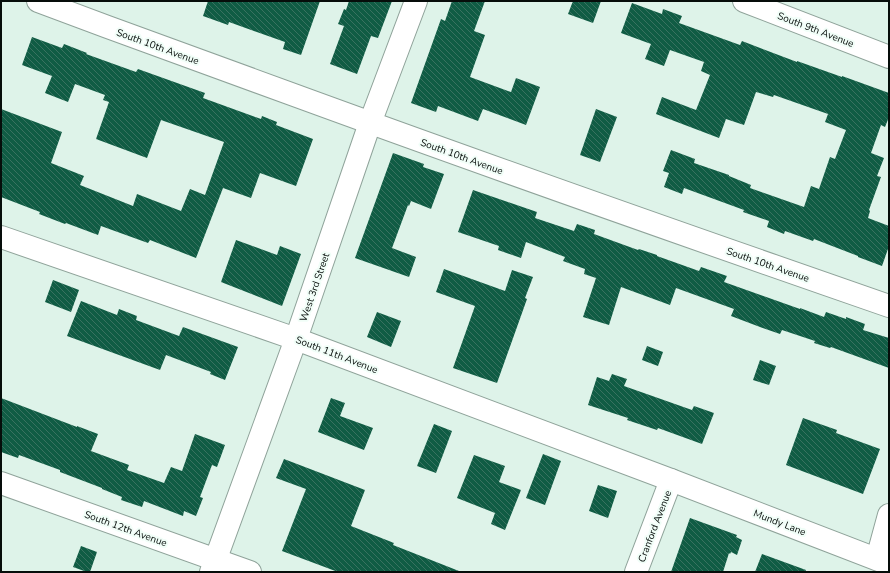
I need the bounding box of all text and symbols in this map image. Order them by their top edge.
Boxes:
street label: South 9th Avenue [775,9,856,51]
street label: South 10th Avenue [114,26,201,68]
street label: South 10th Avenue [418,136,505,178]
street label: South 10th Avenue [724,244,811,286]
street label: West 3rd Street [297,251,333,324]
street label: South 11th Avenue [294,333,380,377]
street label: Cranford Avenue [635,488,675,564]
street label: Mundy Lane [751,507,808,539]
street label: South 12th Avenue [82,508,169,550]

